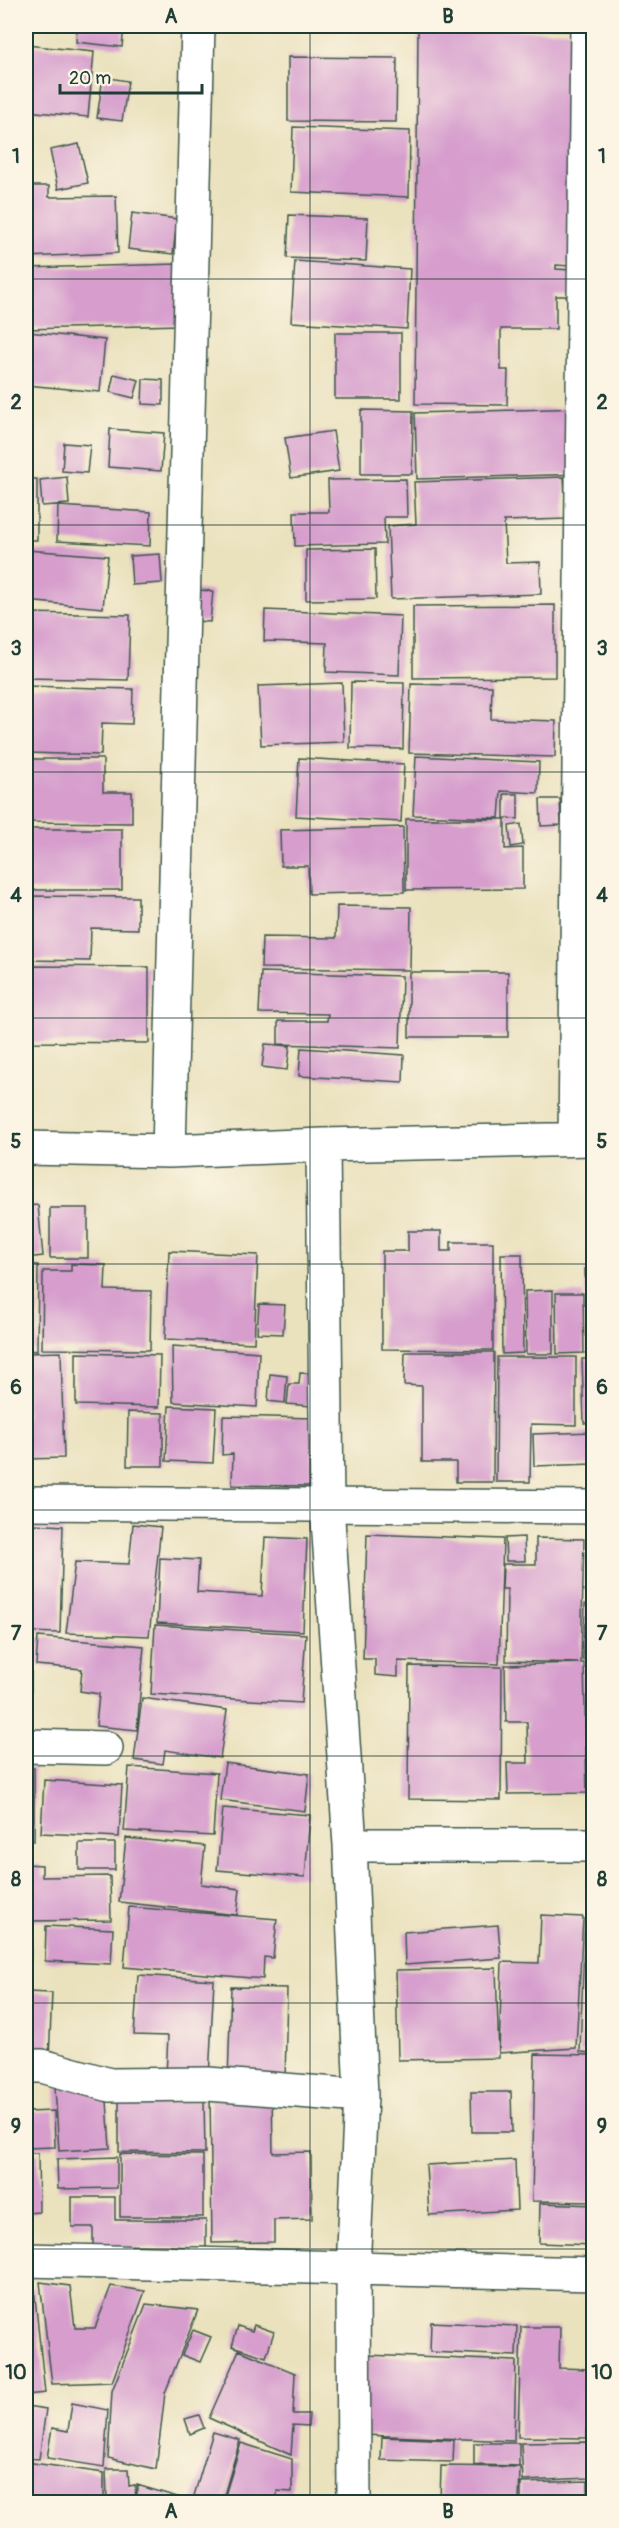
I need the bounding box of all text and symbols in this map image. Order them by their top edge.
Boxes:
text: A [165,4,178,29]
text: B [442,4,454,29]
scale bar [60,57,202,95]
text: 20 m [69,67,111,90]
text: 1 [12,144,20,169]
text: 1 [598,144,606,169]
text: 2 [10,390,22,415]
text: 2 [596,390,608,415]
text: 3 [10,636,22,661]
text: 3 [596,636,608,661]
text: 4 [10,883,22,908]
text: 4 [596,883,608,908]
text: 5 [11,1129,22,1154]
text: 5 [597,1129,608,1154]
text: 6 [10,1375,22,1400]
text: 6 [596,1375,608,1400]
text: 7 [11,1621,22,1646]
text: 7 [597,1621,608,1646]
text: 8 [11,1867,21,1892]
text: 8 [597,1867,607,1892]
text: 9 [11,2114,21,2139]
text: 9 [597,2114,607,2139]
text: 10 [5,2360,27,2385]
text: 10 [591,2360,613,2385]
text: A [165,2499,178,2524]
text: B [442,2499,454,2524]

